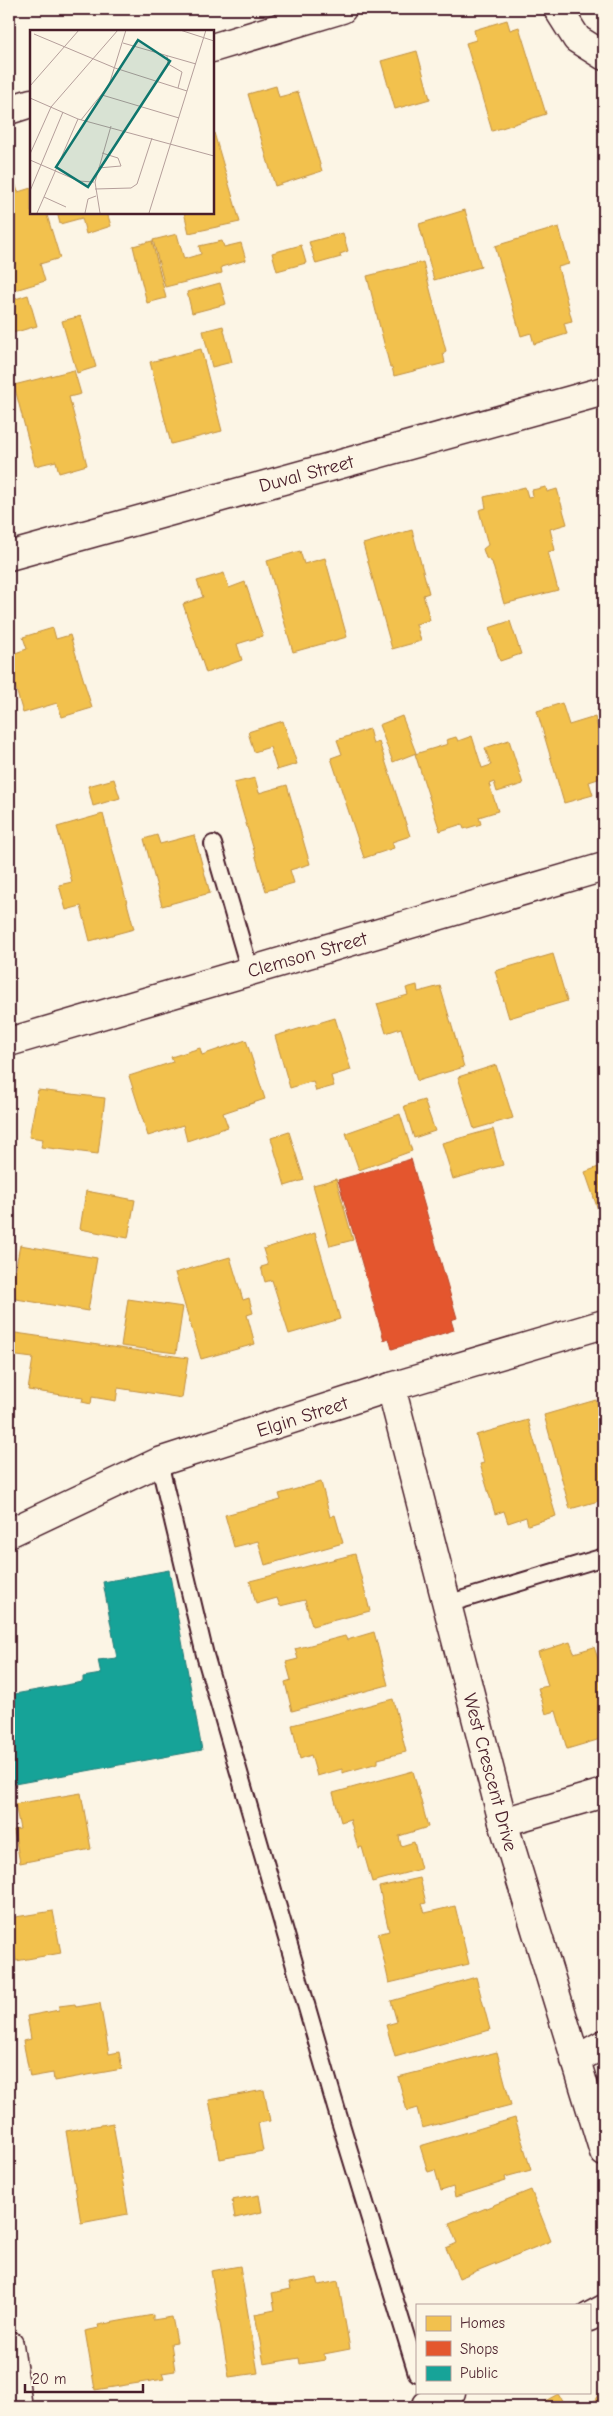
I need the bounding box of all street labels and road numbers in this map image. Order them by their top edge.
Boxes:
street label: Duval Street [257,451,357,497]
street label: Clemson Street [245,927,370,983]
street label: Elgin Street [254,1392,351,1442]
street label: West Crescent Drive [458,1691,522,1854]

